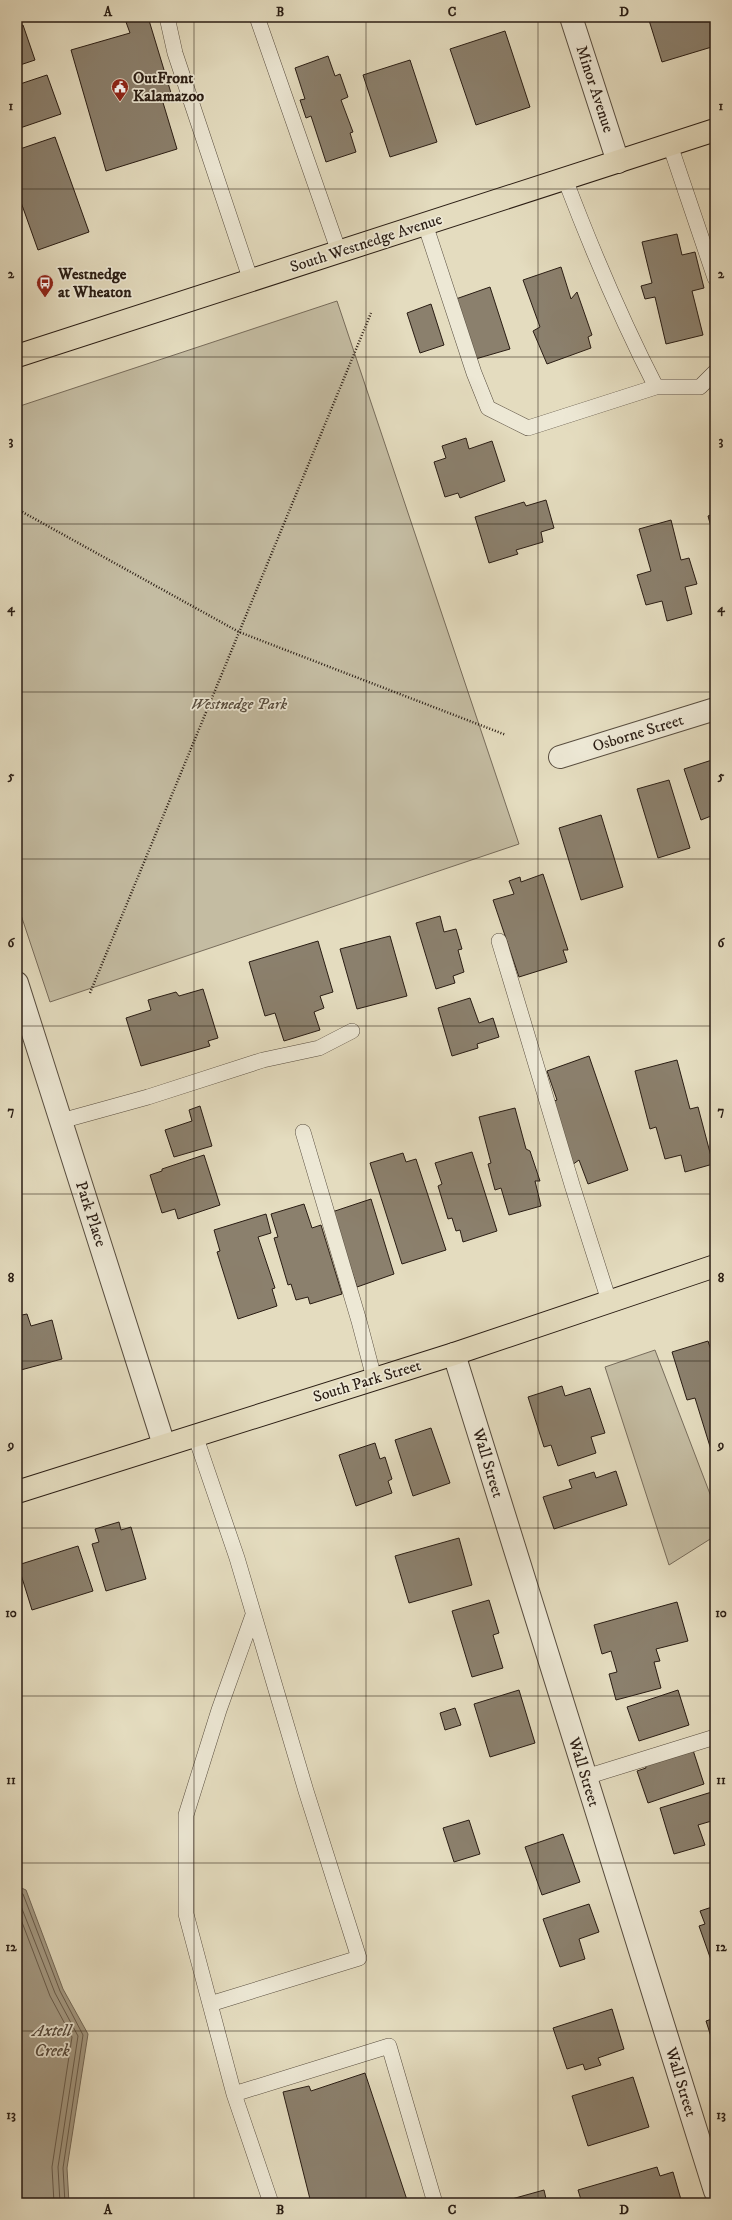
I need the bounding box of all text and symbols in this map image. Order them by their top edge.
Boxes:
text: A [103,4,113,20]
text: B [276,4,284,20]
text: C [448,4,457,20]
text: D [619,4,629,20]
street label: Minor Avenue [572,43,619,135]
place label: OutFront Kalamazoo [133,68,204,106]
public building icon: OutFront Kalamazoo [110,77,130,102]
text: 1 [9,98,14,114]
text: 1 [719,98,724,114]
street label: South Westnedge Avenue [287,209,445,277]
place label: Westnedge at Wheaton [57,264,132,302]
text: 2 [8,266,15,282]
text: 2 [718,266,725,282]
bus stop icon: Westnedge at Wheaton [35,273,55,298]
text: 3 [9,433,14,449]
text: 3 [719,433,724,449]
text: 4 [6,600,15,617]
text: 4 [716,600,725,617]
park label: Westnedge Park [191,694,288,714]
street label: Osborne Street [590,710,686,756]
text: 5 [7,768,15,784]
text: 5 [717,768,725,784]
text: 6 [8,935,16,951]
text: 6 [718,935,726,951]
text: 7 [8,1103,15,1119]
text: 7 [718,1103,725,1119]
street label: Park Place [71,1179,111,1250]
text: 8 [8,1270,15,1286]
text: 8 [718,1270,725,1286]
street label: South Park Street [311,1355,423,1407]
street label: Wall Street [468,1425,508,1500]
text: 9 [7,1437,14,1453]
text: 9 [717,1437,724,1453]
text: 10 [5,1605,17,1621]
text: 10 [715,1605,727,1621]
street label: Wall Street [564,1734,604,1809]
text: 11 [6,1772,16,1788]
text: 11 [716,1772,726,1788]
text: 12 [5,1939,17,1955]
text: 12 [715,1939,727,1955]
water label: Axtell Creek [31,2020,73,2062]
street label: Wall Street [661,2044,701,2119]
text: 13 [6,2107,16,2123]
text: 13 [716,2107,726,2123]
text: A [103,2202,113,2218]
text: B [276,2202,284,2218]
text: C [448,2202,457,2218]
text: D [619,2202,629,2218]

